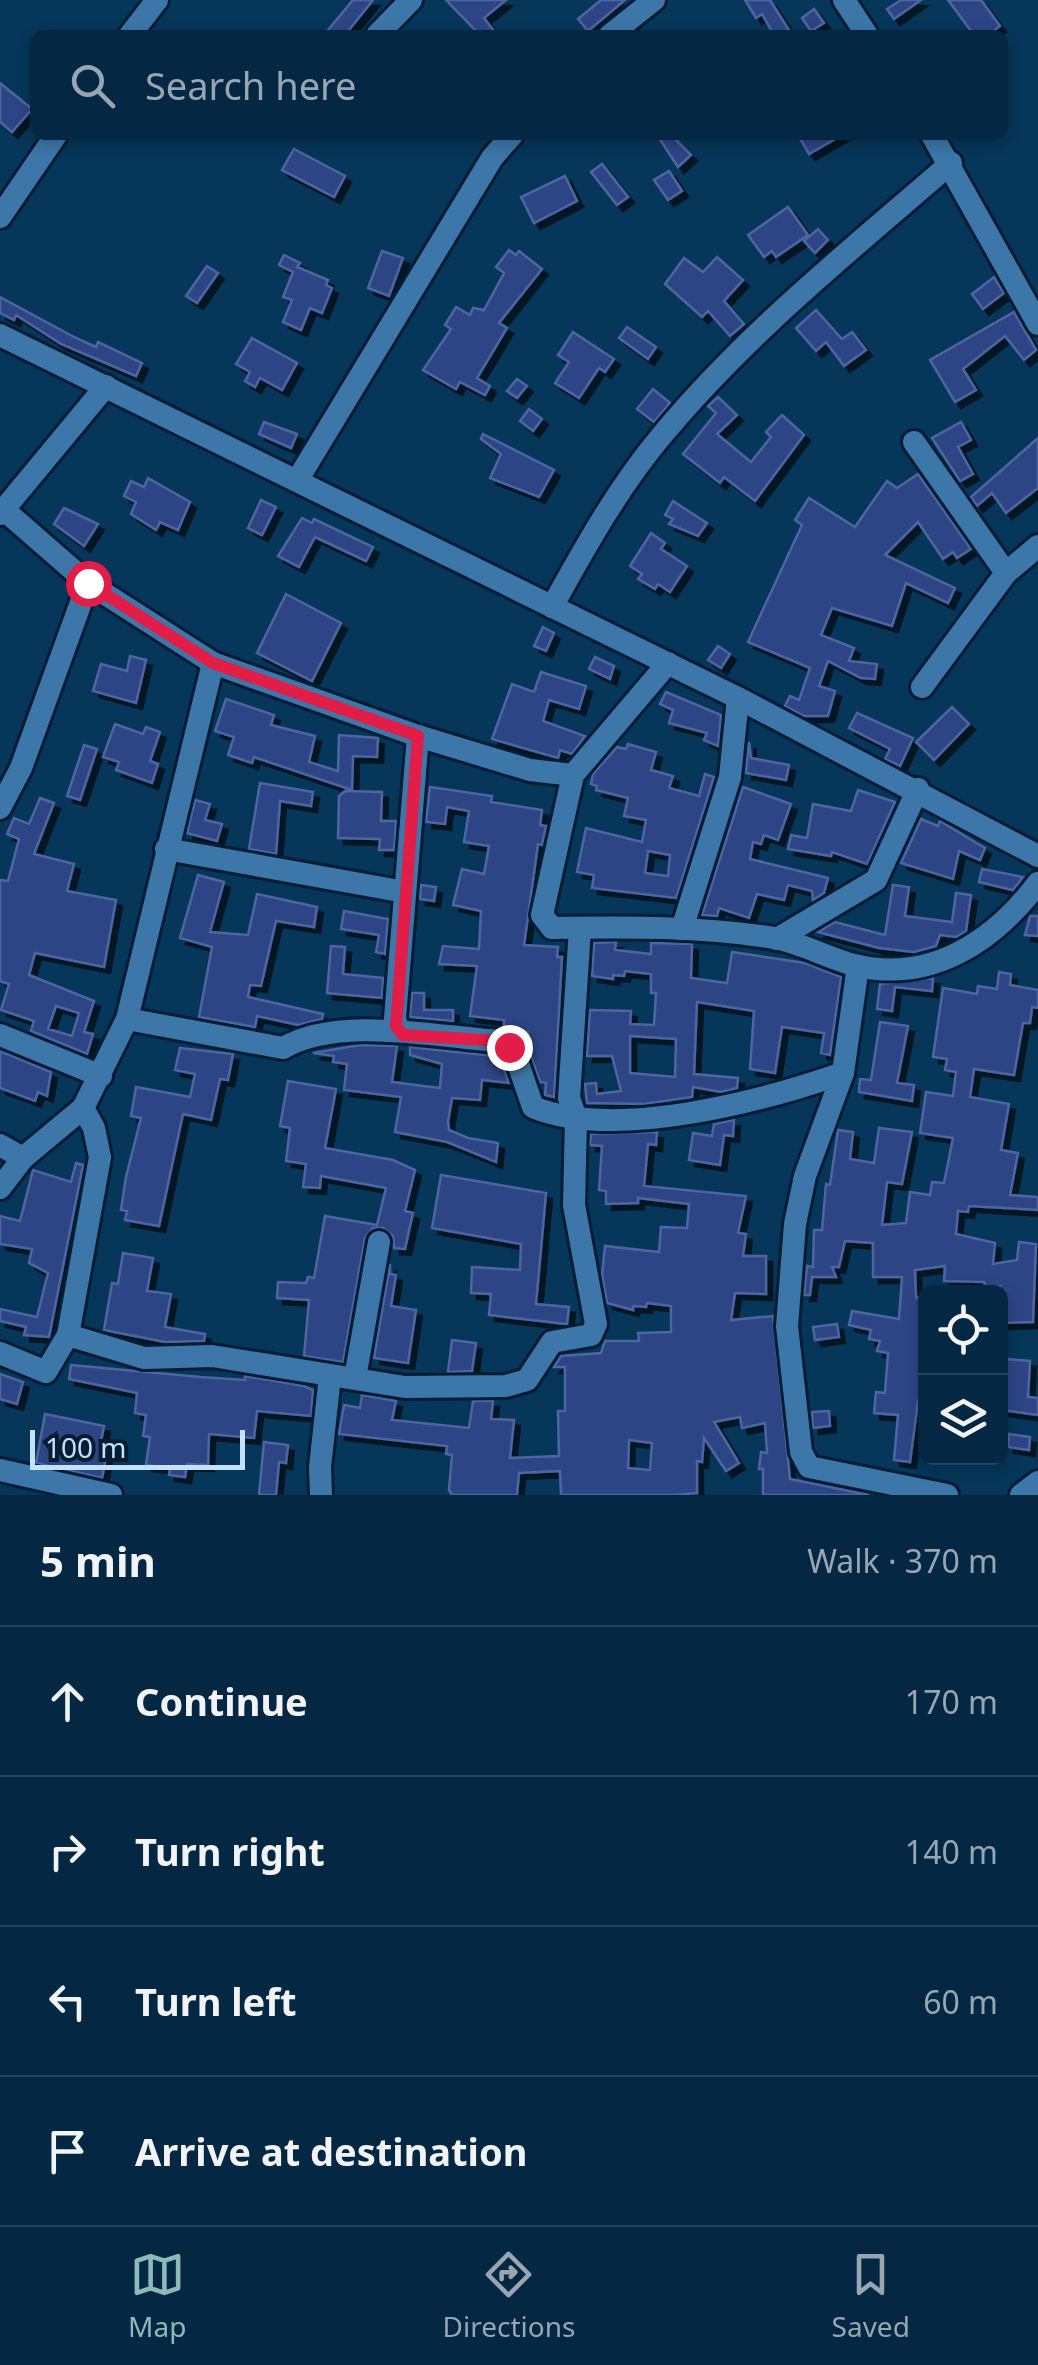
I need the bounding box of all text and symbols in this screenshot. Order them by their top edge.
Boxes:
search box [30,30,1008,140]
icon: search [65,58,120,113]
text: Search here [145,59,356,111]
route start [66,561,112,607]
route end [487,1025,533,1071]
map controls [918,1285,1008,1465]
button: locate [918,1285,1008,1375]
button: layers [918,1375,1008,1465]
scale bar [30,1425,245,1470]
text: 100 m [45,1428,127,1466]
text: 5 min [40,1532,156,1589]
text: Walk · 370 m [807,1539,998,1582]
icon: ahead [40,1674,95,1729]
text: Continue [135,1675,308,1727]
text: 170 m [905,1680,998,1723]
icon: right [40,1824,95,1879]
text: Turn right [135,1825,325,1877]
text: 140 m [905,1830,998,1873]
icon: left [40,1974,95,2029]
text: Turn left [135,1975,297,2027]
text: 60 m [923,1980,998,2023]
icon: arrive [40,2124,95,2179]
text: Arrive at destination [135,2125,527,2177]
tab: Map [128,2247,186,2345]
tab: Directions [443,2247,575,2345]
tab: Saved [832,2247,910,2345]

